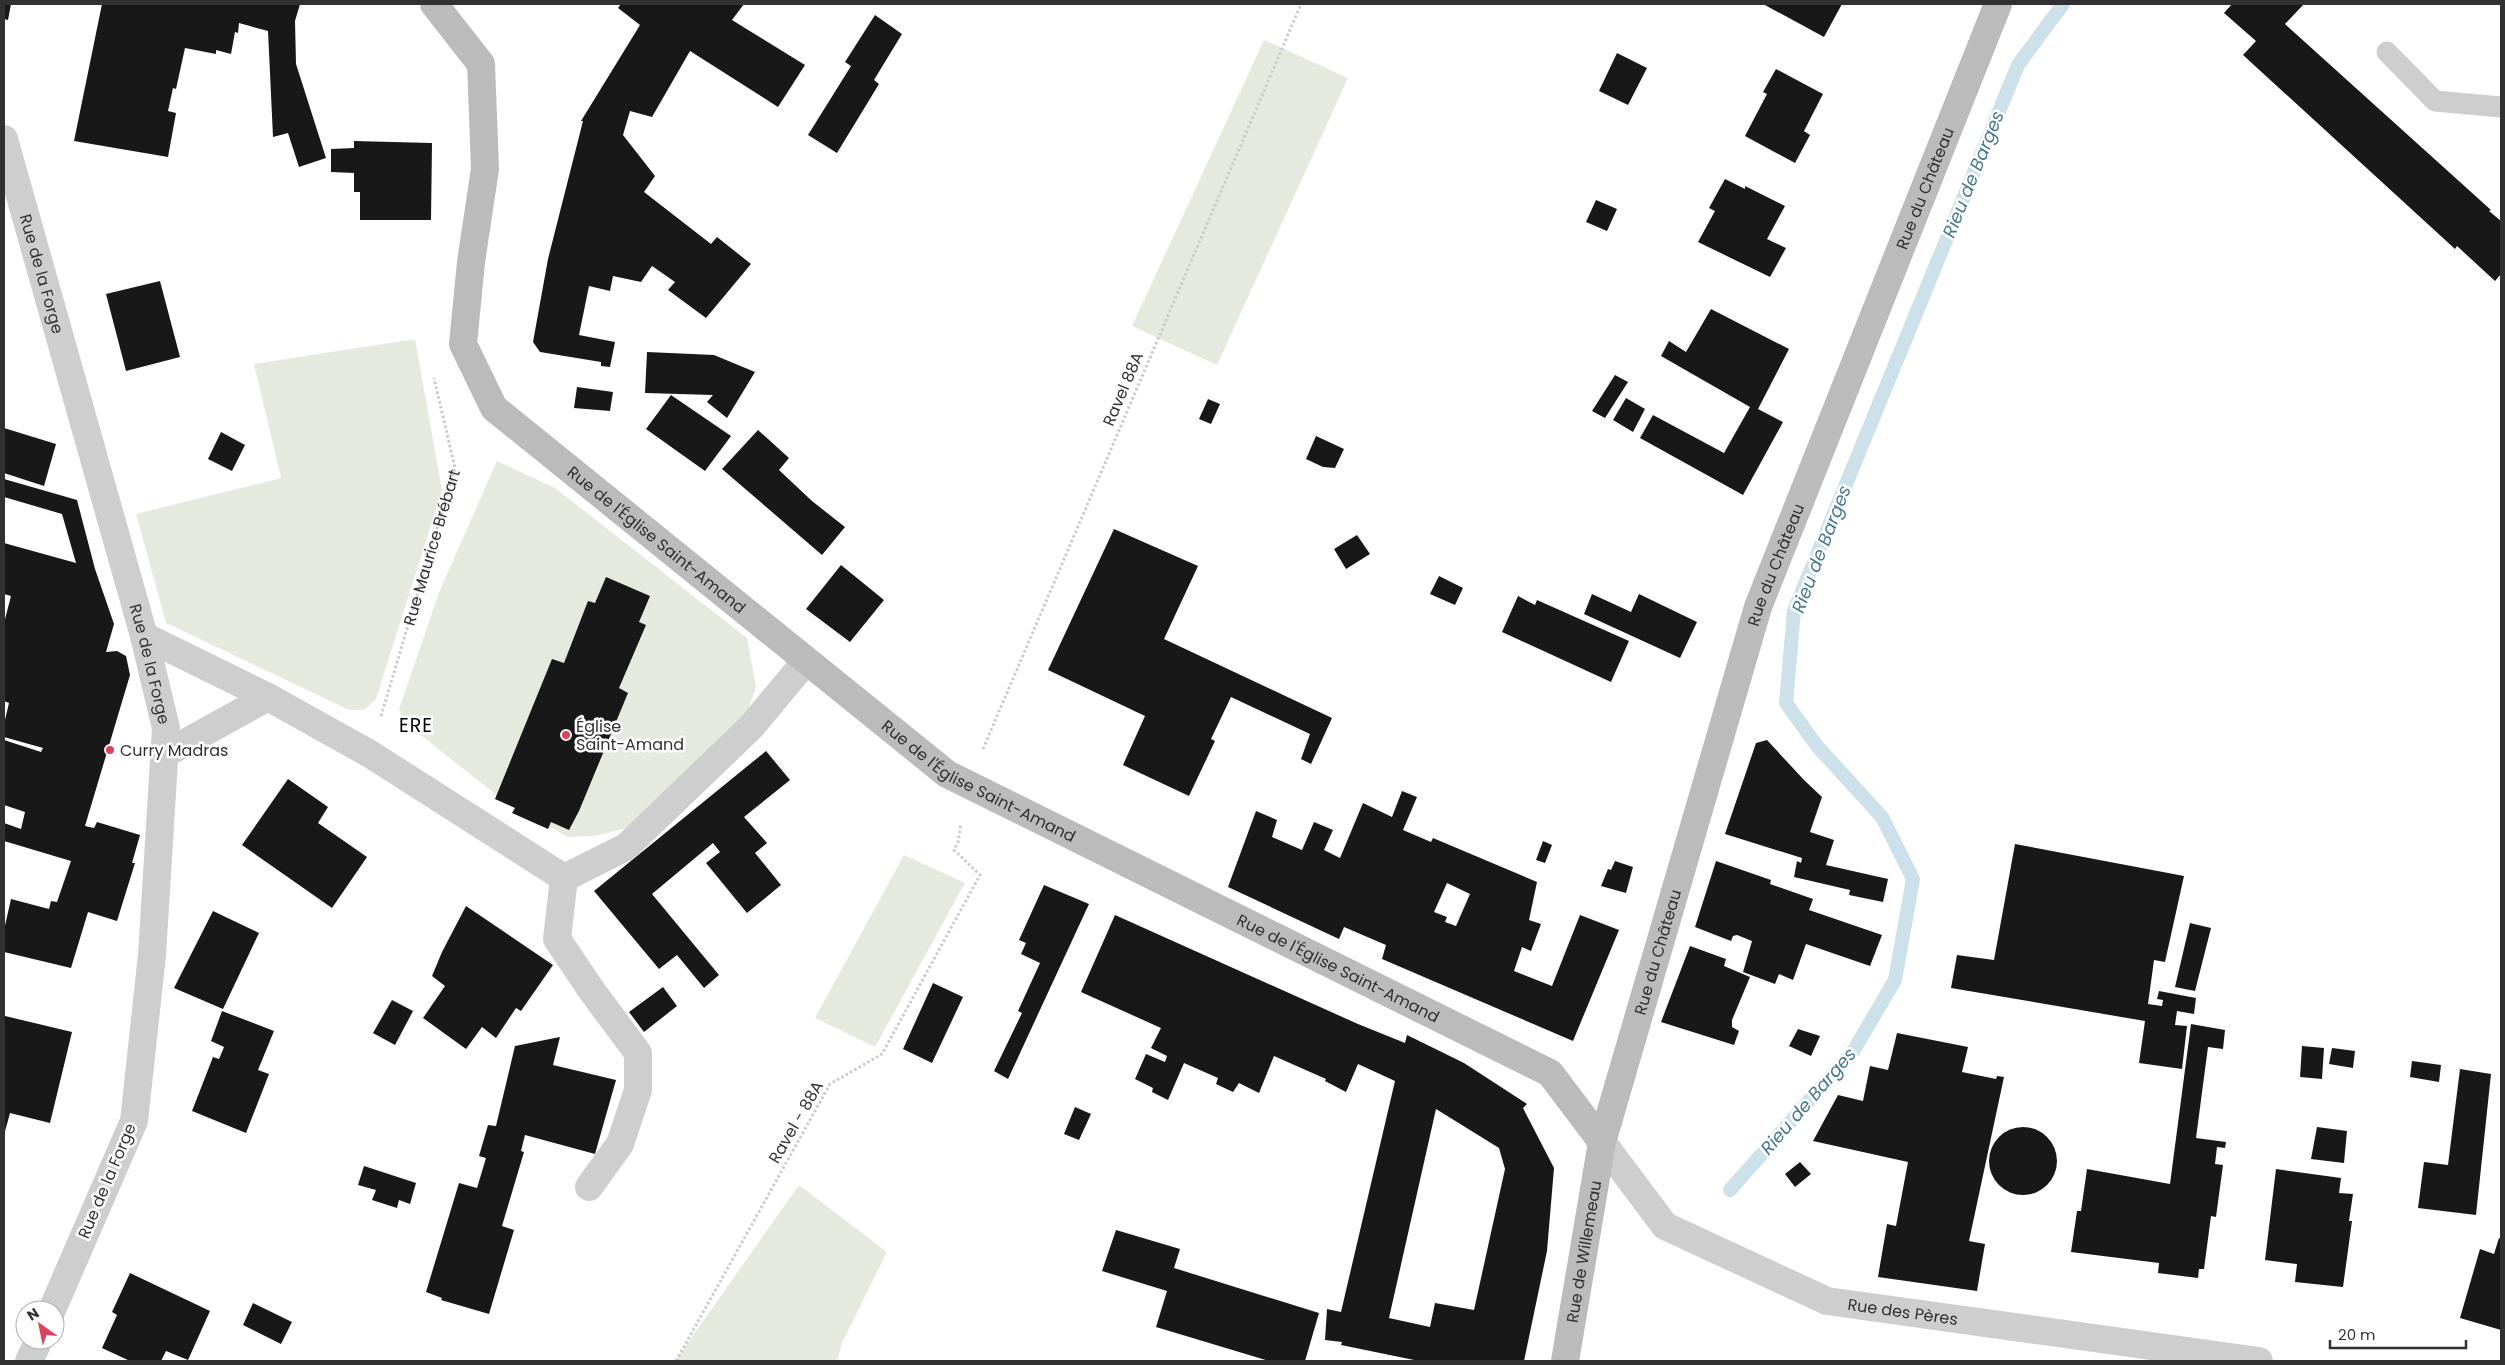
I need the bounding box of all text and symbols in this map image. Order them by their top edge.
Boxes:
water label: Rieu de Barges [1936,107,2010,241]
street label: Rue du Château [1890,124,1959,253]
street label: Rue de la Forge [14,211,70,336]
street label: Ravel 88A [1097,348,1149,430]
street label: Rue de l'Église Saint-Amand [563,460,751,619]
street label: Rue Maurice Brébart [397,466,466,628]
water label: Rieu de Barges [1785,482,1857,616]
street label: Rue du Château [1742,500,1810,629]
street label: Rue de la Forge [124,601,176,727]
district label: ERE [399,712,433,739]
street label: Rue de l'Église Saint-Amand [877,714,1080,848]
place label: Église Saint-Amand [576,715,684,756]
marker: Église Saint-Amand [560,729,572,741]
place label: Curry Madras [120,739,228,762]
marker: Curry Madras [104,744,116,756]
street label: Rue du Château [1628,886,1687,1018]
street label: Rue de l'Église Saint-Amand [1233,908,1444,1028]
water label: Rieu de Barges [1754,1042,1862,1160]
street label: Ravel - 88A [763,1076,829,1167]
street label: Rue de la Forge [72,1120,142,1242]
street label: Rue de Willemeau [1560,1179,1607,1324]
street label: Rue des Pères [1846,1292,1959,1331]
north arrow [15,1300,65,1350]
text: N [23,1303,43,1325]
scale bar [2330,1318,2466,1350]
text: 20 m [2338,1324,2376,1345]

